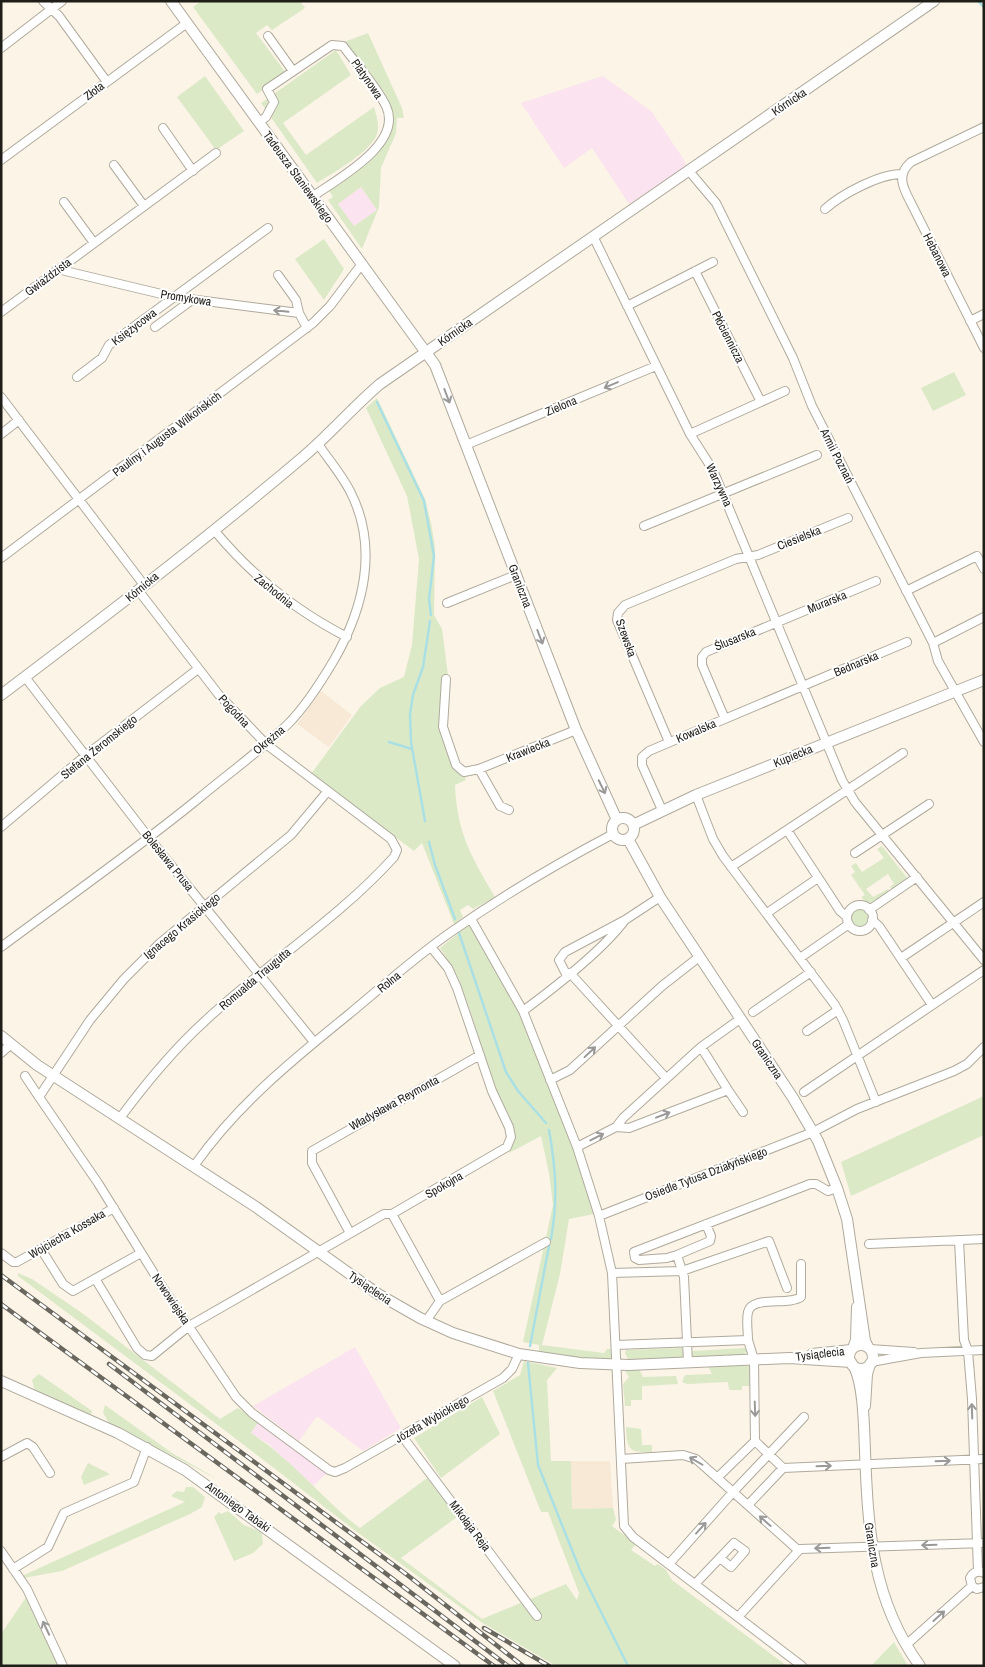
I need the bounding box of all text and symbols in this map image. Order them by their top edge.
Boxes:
street label: Platynowa [347,56,387,103]
street label: Złota [80,78,108,104]
street label: Kórnicka [768,84,810,119]
street label: Tadeusza Staniewskiego [259,128,337,226]
street label: Hebanowa [919,230,955,280]
street label: Gwiaździsta [22,254,75,300]
street label: Promykowa [159,286,213,310]
street label: Księżycowa [108,305,160,349]
one-way arrow [273,306,289,316]
street label: Płóciennicza [708,308,748,366]
street label: Kórnicka [435,314,476,350]
one-way arrow [604,381,619,390]
street label: Pauliny i Augusta Wilkońskich [109,388,225,480]
one-way arrow [442,388,452,403]
street label: Zielona [543,392,580,420]
street label: Armii Poznań [816,425,858,486]
street label: Warzywna [702,461,736,510]
street label: Ciesielska [775,522,824,554]
street label: Graniczna [504,562,536,611]
street label: Kórnicka [122,568,163,605]
street label: Zachodnia [251,570,298,612]
street label: Murarska [805,587,849,617]
street label: Szewska [612,617,640,660]
street label: Ślusarska [712,623,759,655]
one-way arrow [536,629,545,644]
street label: Bednarska [831,647,881,681]
street label: Pogodna [215,691,254,731]
street label: Stefana Żeromskiego [57,711,141,783]
street label: Kowalska [673,715,719,747]
street label: Okrężna [250,722,289,758]
street label: Krawiecka [504,734,553,766]
street label: Kupiecka [771,741,816,771]
one-way arrow [597,780,607,795]
street label: Bolesława Prusa [139,827,198,895]
street label: Ignacego Krasickiego [140,889,224,963]
street label: Romualda Traugutta [216,944,295,1014]
street label: Rolna [374,967,404,996]
street label: Graniczna [748,1036,787,1083]
one-way arrow [583,1046,596,1058]
street label: Władysława Reymonta [346,1071,442,1134]
one-way arrow [654,1110,670,1119]
one-way arrow [589,1132,604,1142]
street label: Osiedle Tytusa Działyńskiego [642,1143,770,1205]
street label: Spokojna [422,1168,466,1202]
street label: Wojciecha Kossaka [26,1205,109,1262]
street label: Tysiąclecia [345,1268,395,1309]
street label: Nowowiejska [148,1270,194,1328]
street label: Tysiąclecia [795,1343,846,1365]
street label: Józefa Wybickiego [392,1391,472,1447]
one-way arrow [751,1400,760,1416]
one-way arrow [967,1403,977,1420]
one-way arrow [689,1455,703,1466]
one-way arrow [934,1456,950,1466]
one-way arrow [816,1461,832,1471]
street label: Antoniego Tabaki [201,1477,274,1536]
street label: Mikołaja Reja [446,1497,495,1555]
one-way arrow [759,1515,772,1527]
street label: Graniczna [861,1521,884,1569]
one-way arrow [695,1522,706,1535]
one-way arrow [921,1540,937,1549]
one-way arrow [815,1543,831,1553]
one-way arrow [932,1610,945,1621]
one-way arrow [40,1620,50,1635]

